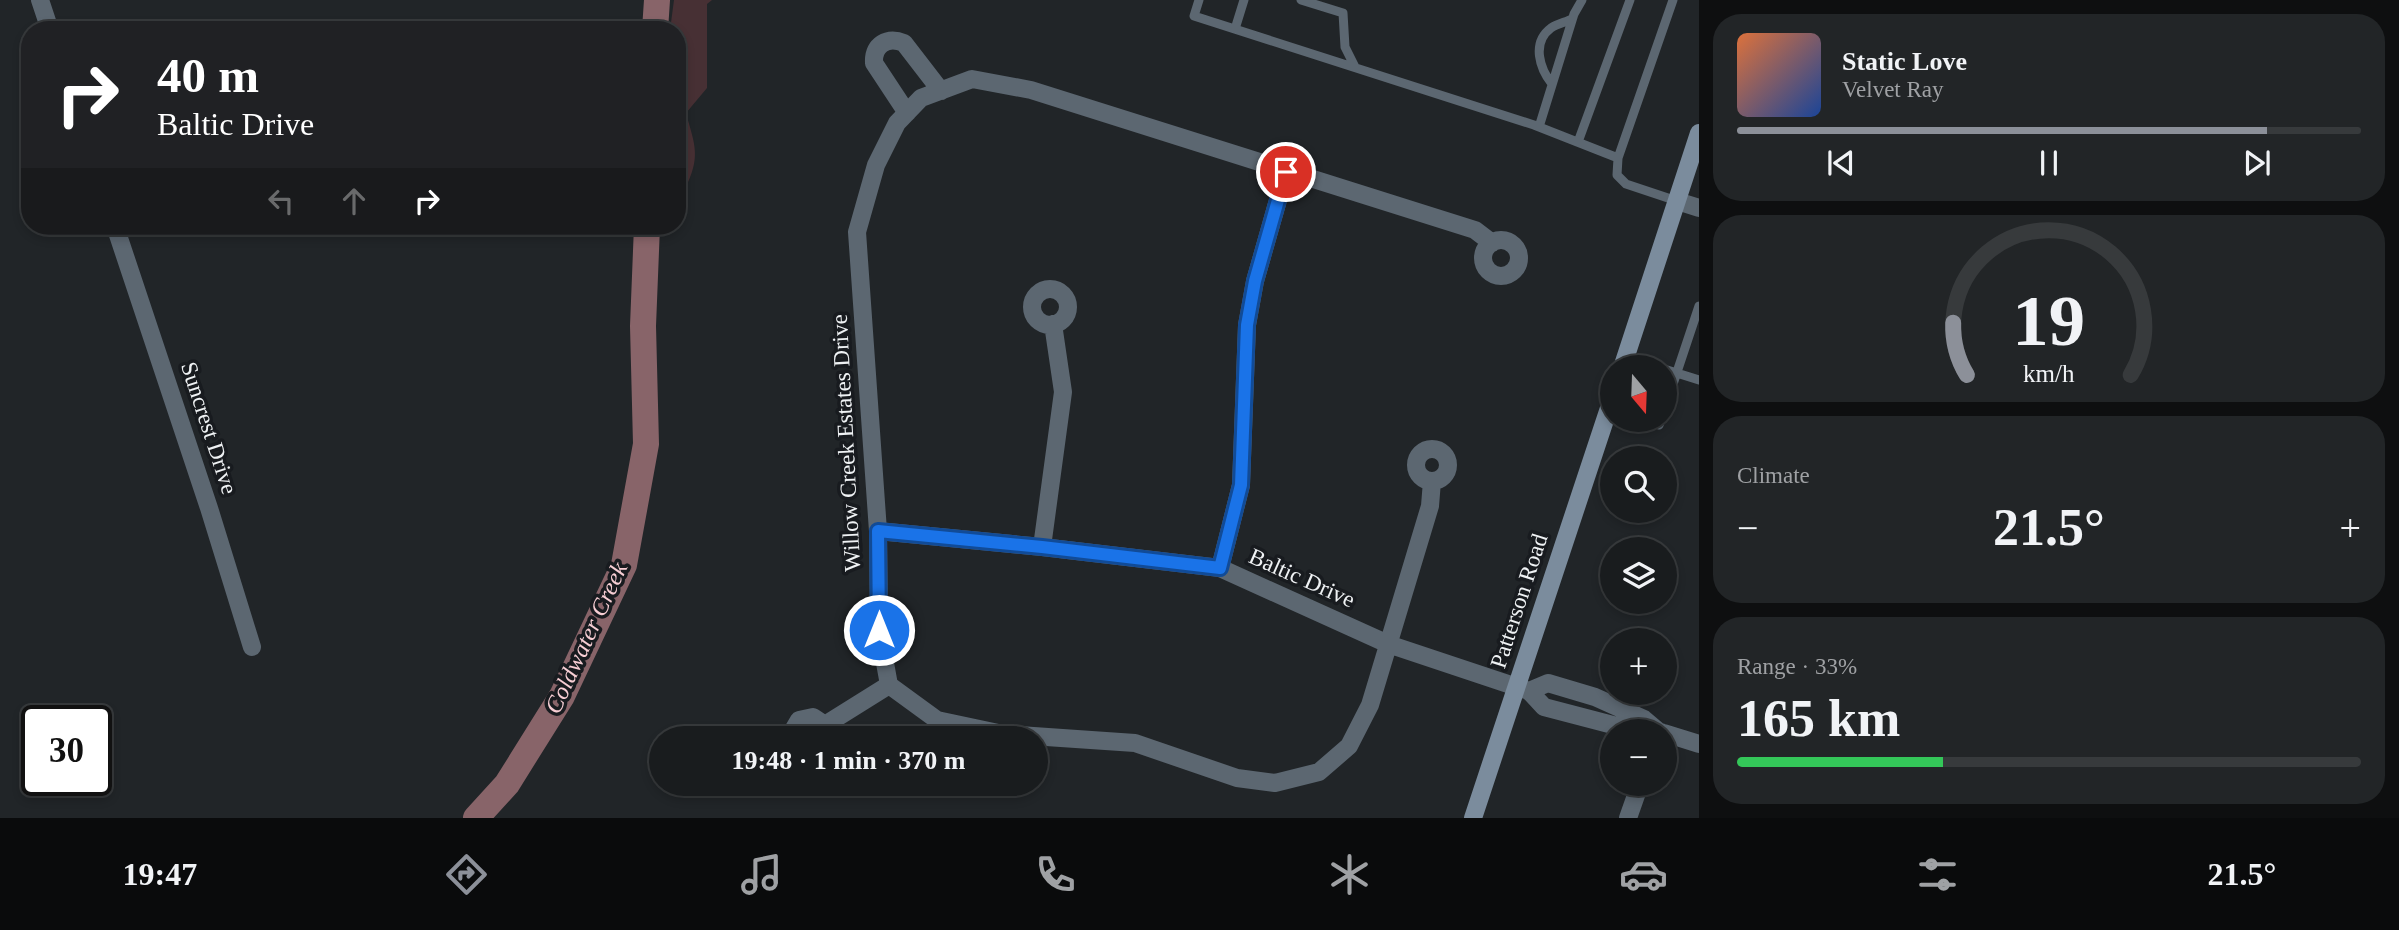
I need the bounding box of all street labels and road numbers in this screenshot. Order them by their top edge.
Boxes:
street label: Willow Creek Estates Drive [827,314,865,572]
street label: Suncrest Drive [176,359,242,497]
street label: Patterson Road [1485,530,1553,671]
street label: Baltic Drive [1245,544,1359,612]

